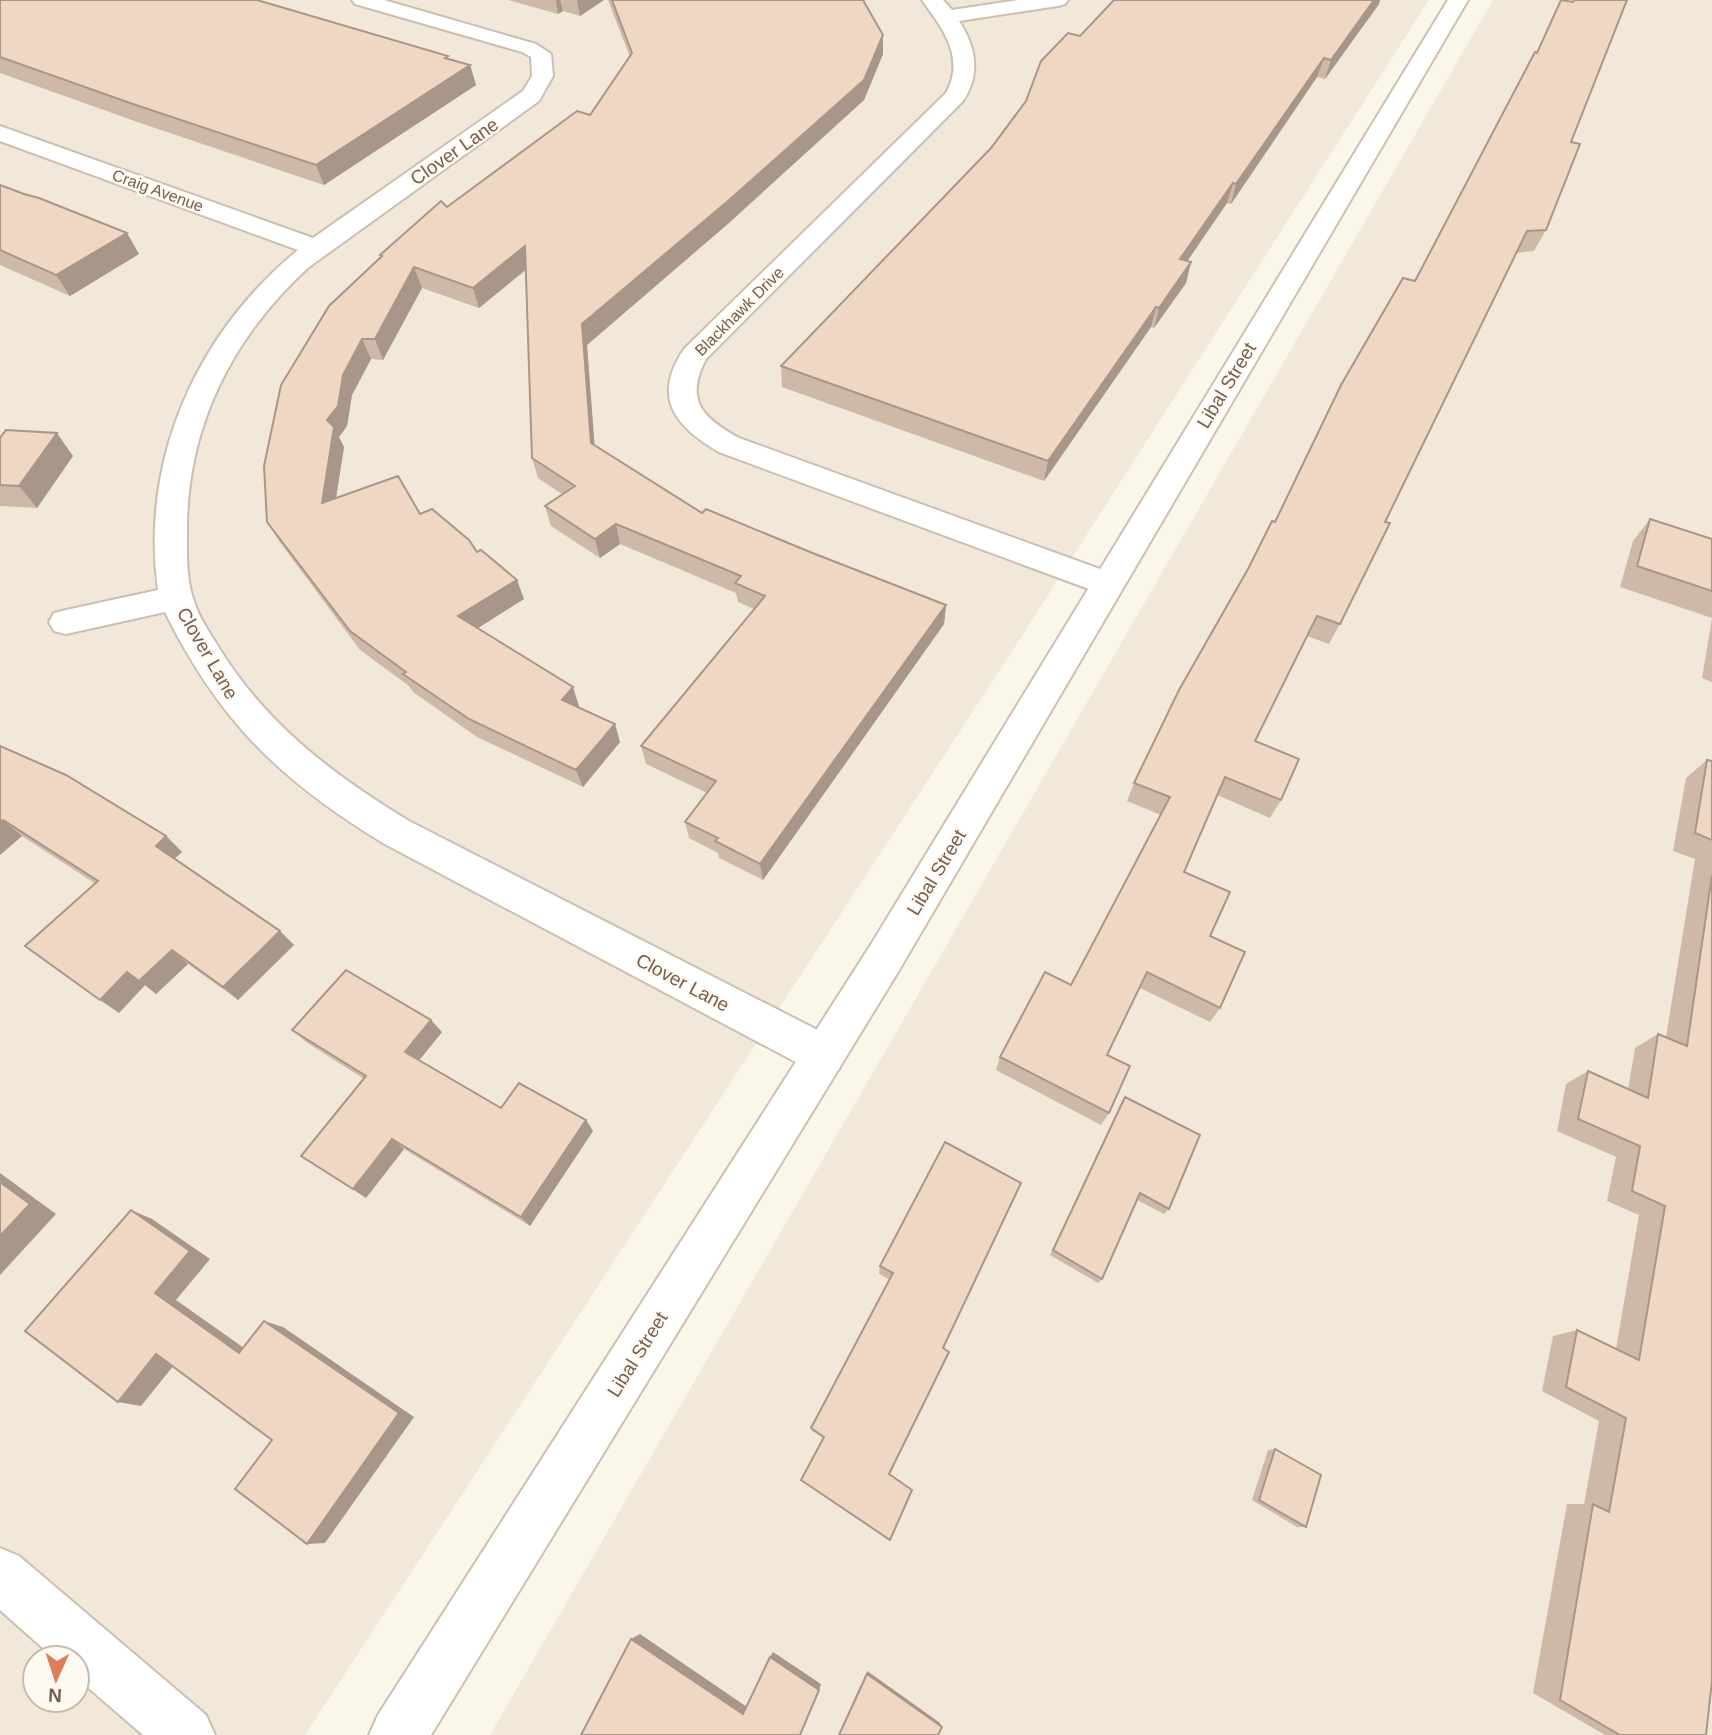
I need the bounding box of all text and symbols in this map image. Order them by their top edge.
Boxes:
street label: Clover Lane [406,113,502,189]
street label: Craig Avenue [110,166,206,215]
street label: Blackhawk Drive [692,263,787,359]
street label: Libal Street [1193,338,1261,432]
street label: Clover Lane [173,604,242,703]
street label: Libal Street [903,825,971,919]
street label: Clover Lane [633,949,733,1016]
street label: Libal Street [603,1307,672,1401]
north arrow [21,1644,91,1714]
text: N [48,1685,63,1706]

